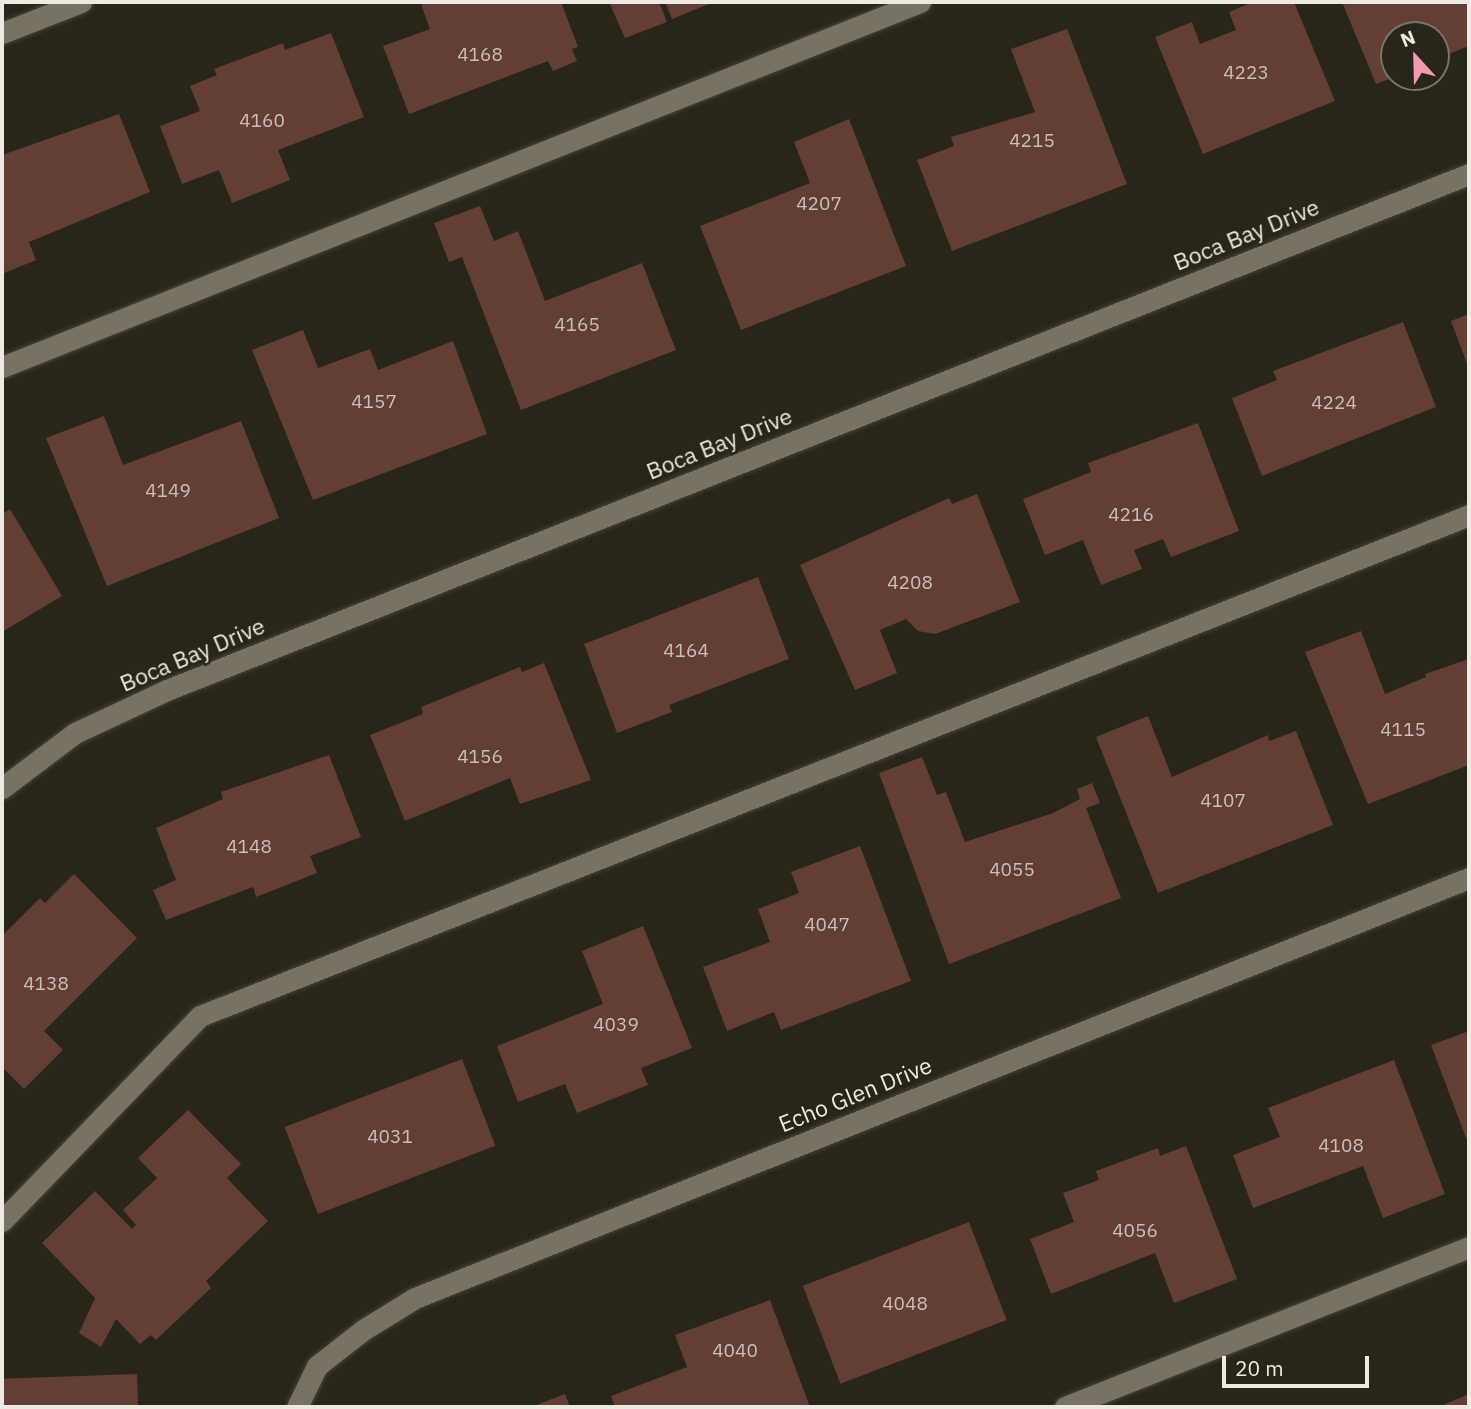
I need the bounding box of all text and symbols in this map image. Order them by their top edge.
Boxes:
north arrow [1380,21,1450,91]
text: N [1397,25,1419,52]
house number: 4168 [457,44,503,66]
house number: 4223 [1223,62,1269,84]
house number: 4160 [239,110,285,132]
house number: 4215 [1009,130,1055,152]
street label: Boca Bay Drive [1169,192,1323,276]
house number: 4207 [796,193,842,215]
house number: 4165 [554,314,600,336]
house number: 4157 [351,391,397,413]
house number: 4224 [1311,392,1357,414]
street label: Boca Bay Drive [642,401,796,485]
house number: 4149 [145,480,191,502]
house number: 4216 [1108,504,1154,526]
house number: 4208 [887,572,933,594]
street label: Boca Bay Drive [115,611,269,697]
house number: 4164 [663,640,709,662]
house number: 4115 [1380,719,1426,741]
house number: 4156 [457,746,503,768]
house number: 4107 [1200,790,1246,812]
house number: 4148 [226,836,272,858]
house number: 4055 [989,859,1035,881]
house number: 4047 [804,914,850,936]
house number: 4138 [23,973,69,995]
house number: 4039 [593,1014,639,1036]
street label: Echo Glen Drive [774,1051,936,1137]
house number: 4031 [367,1126,413,1148]
house number: 4108 [1318,1135,1364,1157]
house number: 4056 [1112,1220,1158,1242]
house number: 4048 [882,1293,928,1315]
house number: 4040 [712,1340,758,1362]
scale bar [1226,1342,1373,1386]
text: 20 m [1235,1354,1284,1382]

